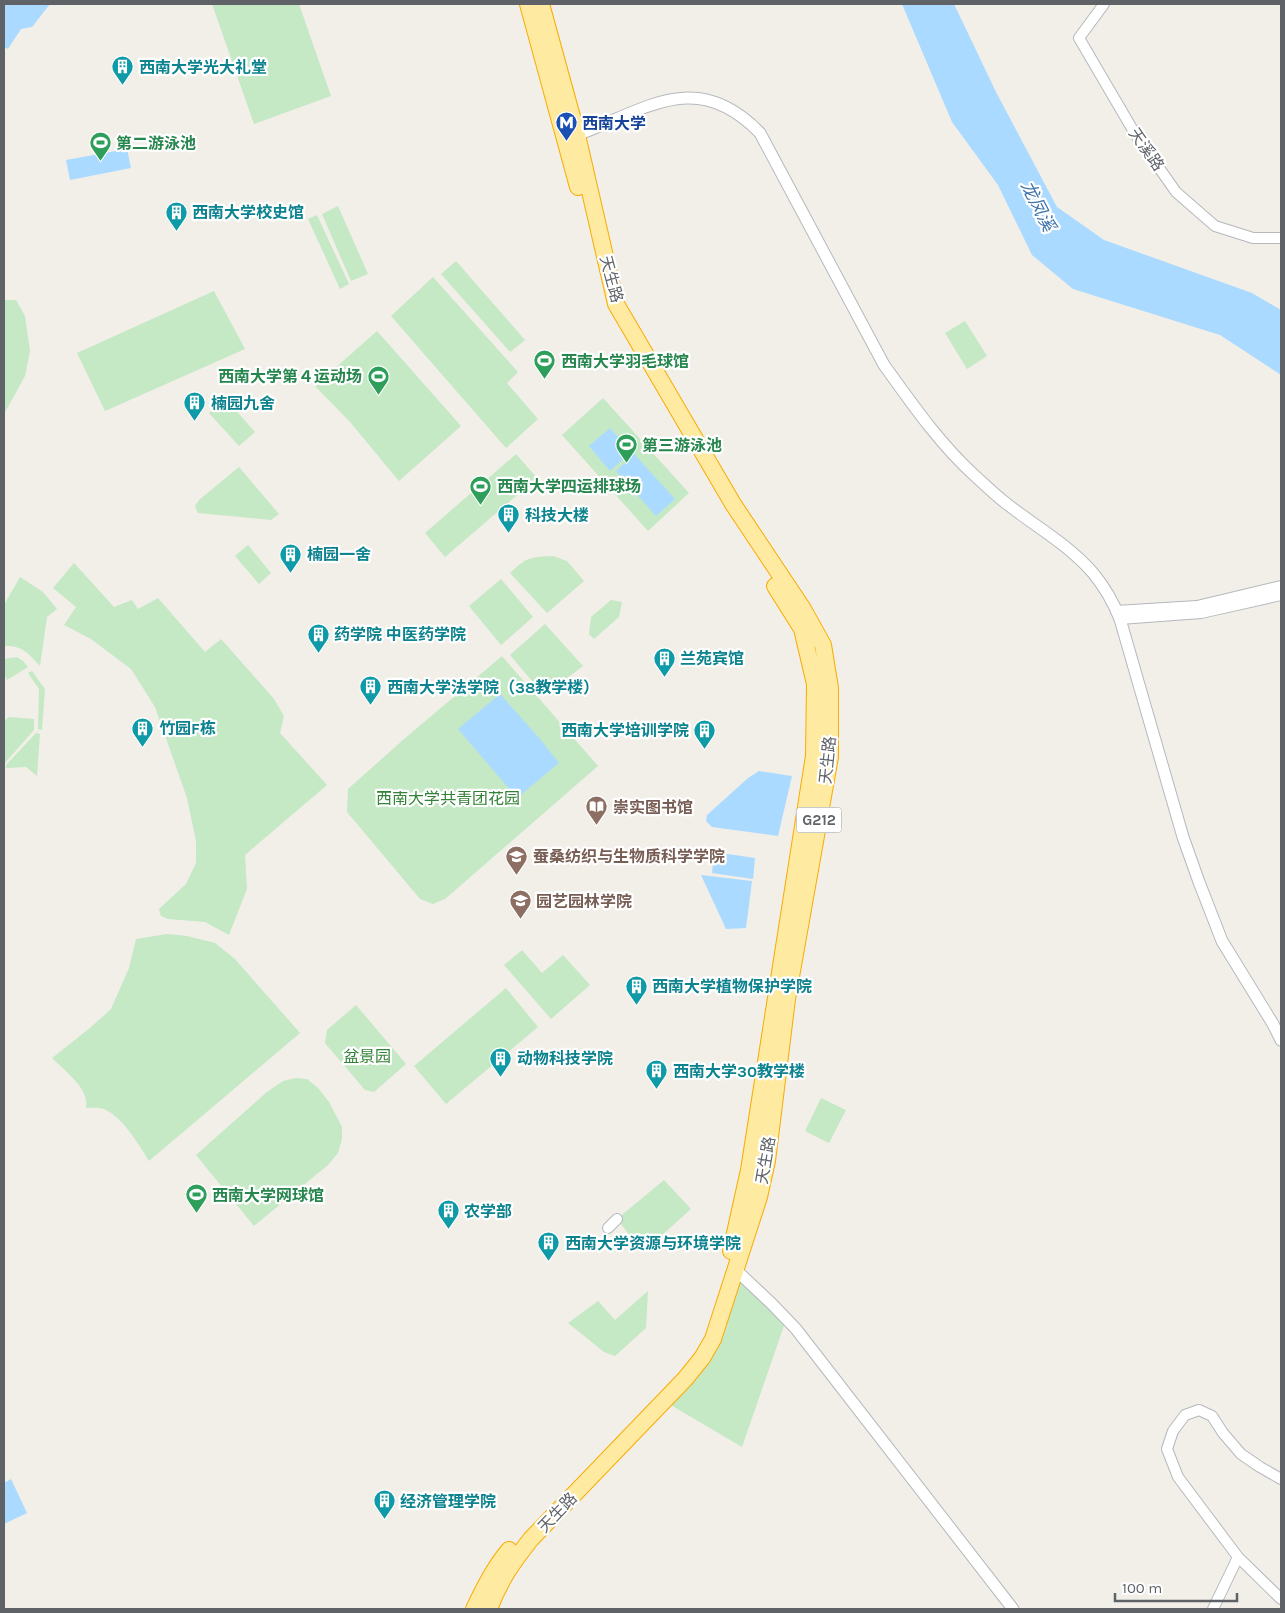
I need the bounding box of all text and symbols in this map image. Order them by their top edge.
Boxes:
building icon: 西南大学光大礼堂 [111,55,135,86]
place label: 西南大学光大礼堂 [139,58,267,77]
metro station icon: 西南大学 [554,111,578,142]
place label: 西南大学 [582,114,646,133]
street label: 天溪路 [1125,124,1168,174]
sports icon: 第二游泳池 [88,131,112,162]
place label: 第二游泳池 [116,134,196,153]
water label: 龙凤溪 [1016,177,1061,237]
building icon: 西南大学校史馆 [164,200,188,231]
place label: 西南大学校史馆 [192,203,304,222]
street label: 天生路 [596,253,627,305]
sports icon: 西南大学羽毛球馆 [533,349,557,380]
place label: 西南大学羽毛球馆 [561,352,689,371]
sports icon: 西南大学第４运动场 [366,364,390,395]
place label: 西南大学第４运动场 [218,367,362,386]
building icon: 楠园九舍 [183,391,207,422]
place label: 楠园九舍 [211,394,275,413]
sports icon: 第三游泳池 [614,433,638,464]
place label: 第三游泳池 [642,436,722,455]
sports icon: 西南大学四运排球场 [469,474,493,505]
place label: 西南大学四运排球场 [497,477,641,496]
building icon: 科技大楼 [497,503,521,534]
place label: 科技大楼 [525,506,589,525]
building icon: 楠园一舍 [279,542,303,573]
place label: 楠园一舍 [307,545,371,564]
building icon: 药学院 中医药学院 [306,622,330,653]
place label: 药学院 中医药学院 [334,625,466,644]
building icon: 兰苑宾馆 [652,646,676,677]
place label: 兰苑宾馆 [680,649,744,668]
building icon: 西南大学法学院（38教学楼） [359,675,383,706]
place label: 西南大学法学院（38教学楼） [387,678,599,697]
building icon: 竹园F栋 [131,716,155,747]
building icon: 西南大学培训学院 [693,718,717,749]
place label: 竹园F栋 [159,719,216,738]
place label: 西南大学培训学院 [561,721,689,740]
street label: 天生路 [816,735,839,785]
park label: 西南大学共青团花园 [376,789,520,808]
library icon: 崇实图书馆 [585,795,609,826]
place label: 崇实图书馆 [613,798,693,817]
road number: G212 [796,808,842,832]
school or university icon: 蚕桑纺织与生物质科学学院 [505,844,529,875]
place label: 蚕桑纺织与生物质科学学院 [533,847,725,866]
school or university icon: 园艺园林学院 [508,889,532,920]
place label: 园艺园林学院 [536,892,632,911]
building icon: 西南大学植物保护学院 [624,974,648,1005]
place label: 西南大学植物保护学院 [652,977,812,996]
building icon: 动物科技学院 [489,1046,513,1077]
park label: 盆景园 [343,1047,391,1066]
place label: 动物科技学院 [517,1049,613,1068]
building icon: 西南大学30教学楼 [645,1059,669,1090]
place label: 西南大学30教学楼 [673,1062,805,1081]
street label: 天生路 [752,1135,779,1185]
sports icon: 西南大学网球馆 [184,1183,208,1214]
place label: 西南大学网球馆 [212,1186,324,1205]
building icon: 农学部 [436,1199,460,1230]
place label: 农学部 [464,1202,512,1221]
building icon: 西南大学资源与环境学院 [537,1231,561,1262]
place label: 西南大学资源与环境学院 [565,1234,741,1253]
street label: 天生路 [534,1488,581,1536]
building icon: 经济管理学院 [372,1489,396,1520]
place label: 经济管理学院 [400,1492,496,1511]
scale bar [1115,1570,1238,1602]
text: 100 m [1122,1579,1162,1597]

